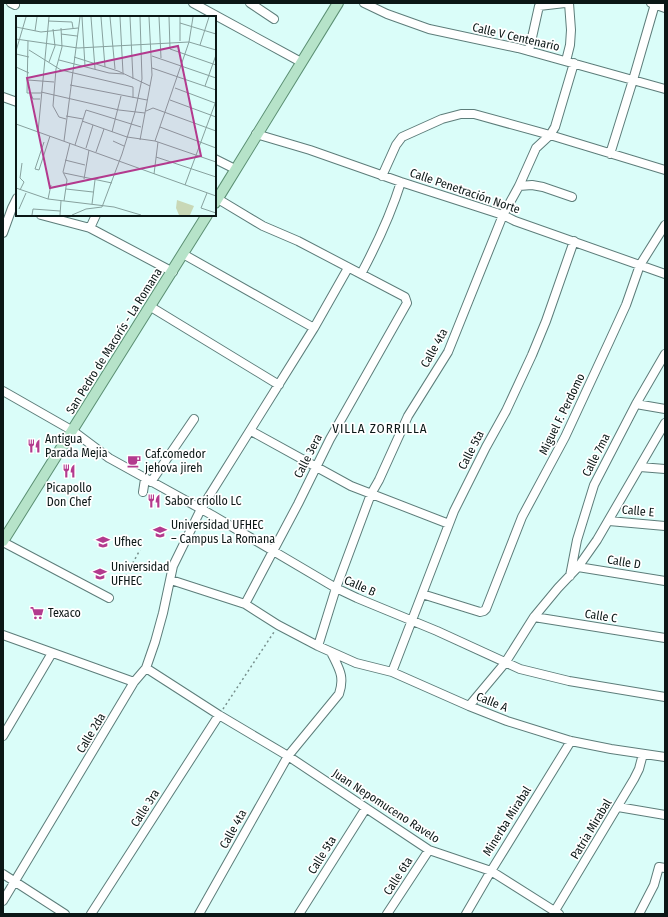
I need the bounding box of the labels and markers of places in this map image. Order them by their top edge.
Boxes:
place label: Antigua Parada Mejia [45,432,108,460]
restaurant icon: Antigua Parada Mejia [26,438,42,454]
place label: Caf.comedor jehova jireh [144,447,206,475]
cafe icon: Caf.comedor jehova jireh [126,453,142,469]
restaurant icon: Picapollo Don Chef [61,463,77,479]
place label: Picapollo Don Chef [46,481,92,509]
restaurant icon: Sabor criollo LC [146,493,162,509]
place label: Sabor criollo LC [165,494,241,508]
place label: Universidad UFHEC – Campus La Romana [171,518,275,546]
school or university icon: Universidad UFHEC – Campus La Romana [152,524,168,540]
school or university icon: Ufhec [95,534,111,550]
place label: Ufhec [114,535,142,549]
place label: Universidad UFHEC [111,560,170,588]
school or university icon: Universidad UFHEC [92,566,108,582]
supermarket icon: Texaco [29,605,45,621]
place label: Texaco [48,606,81,620]

